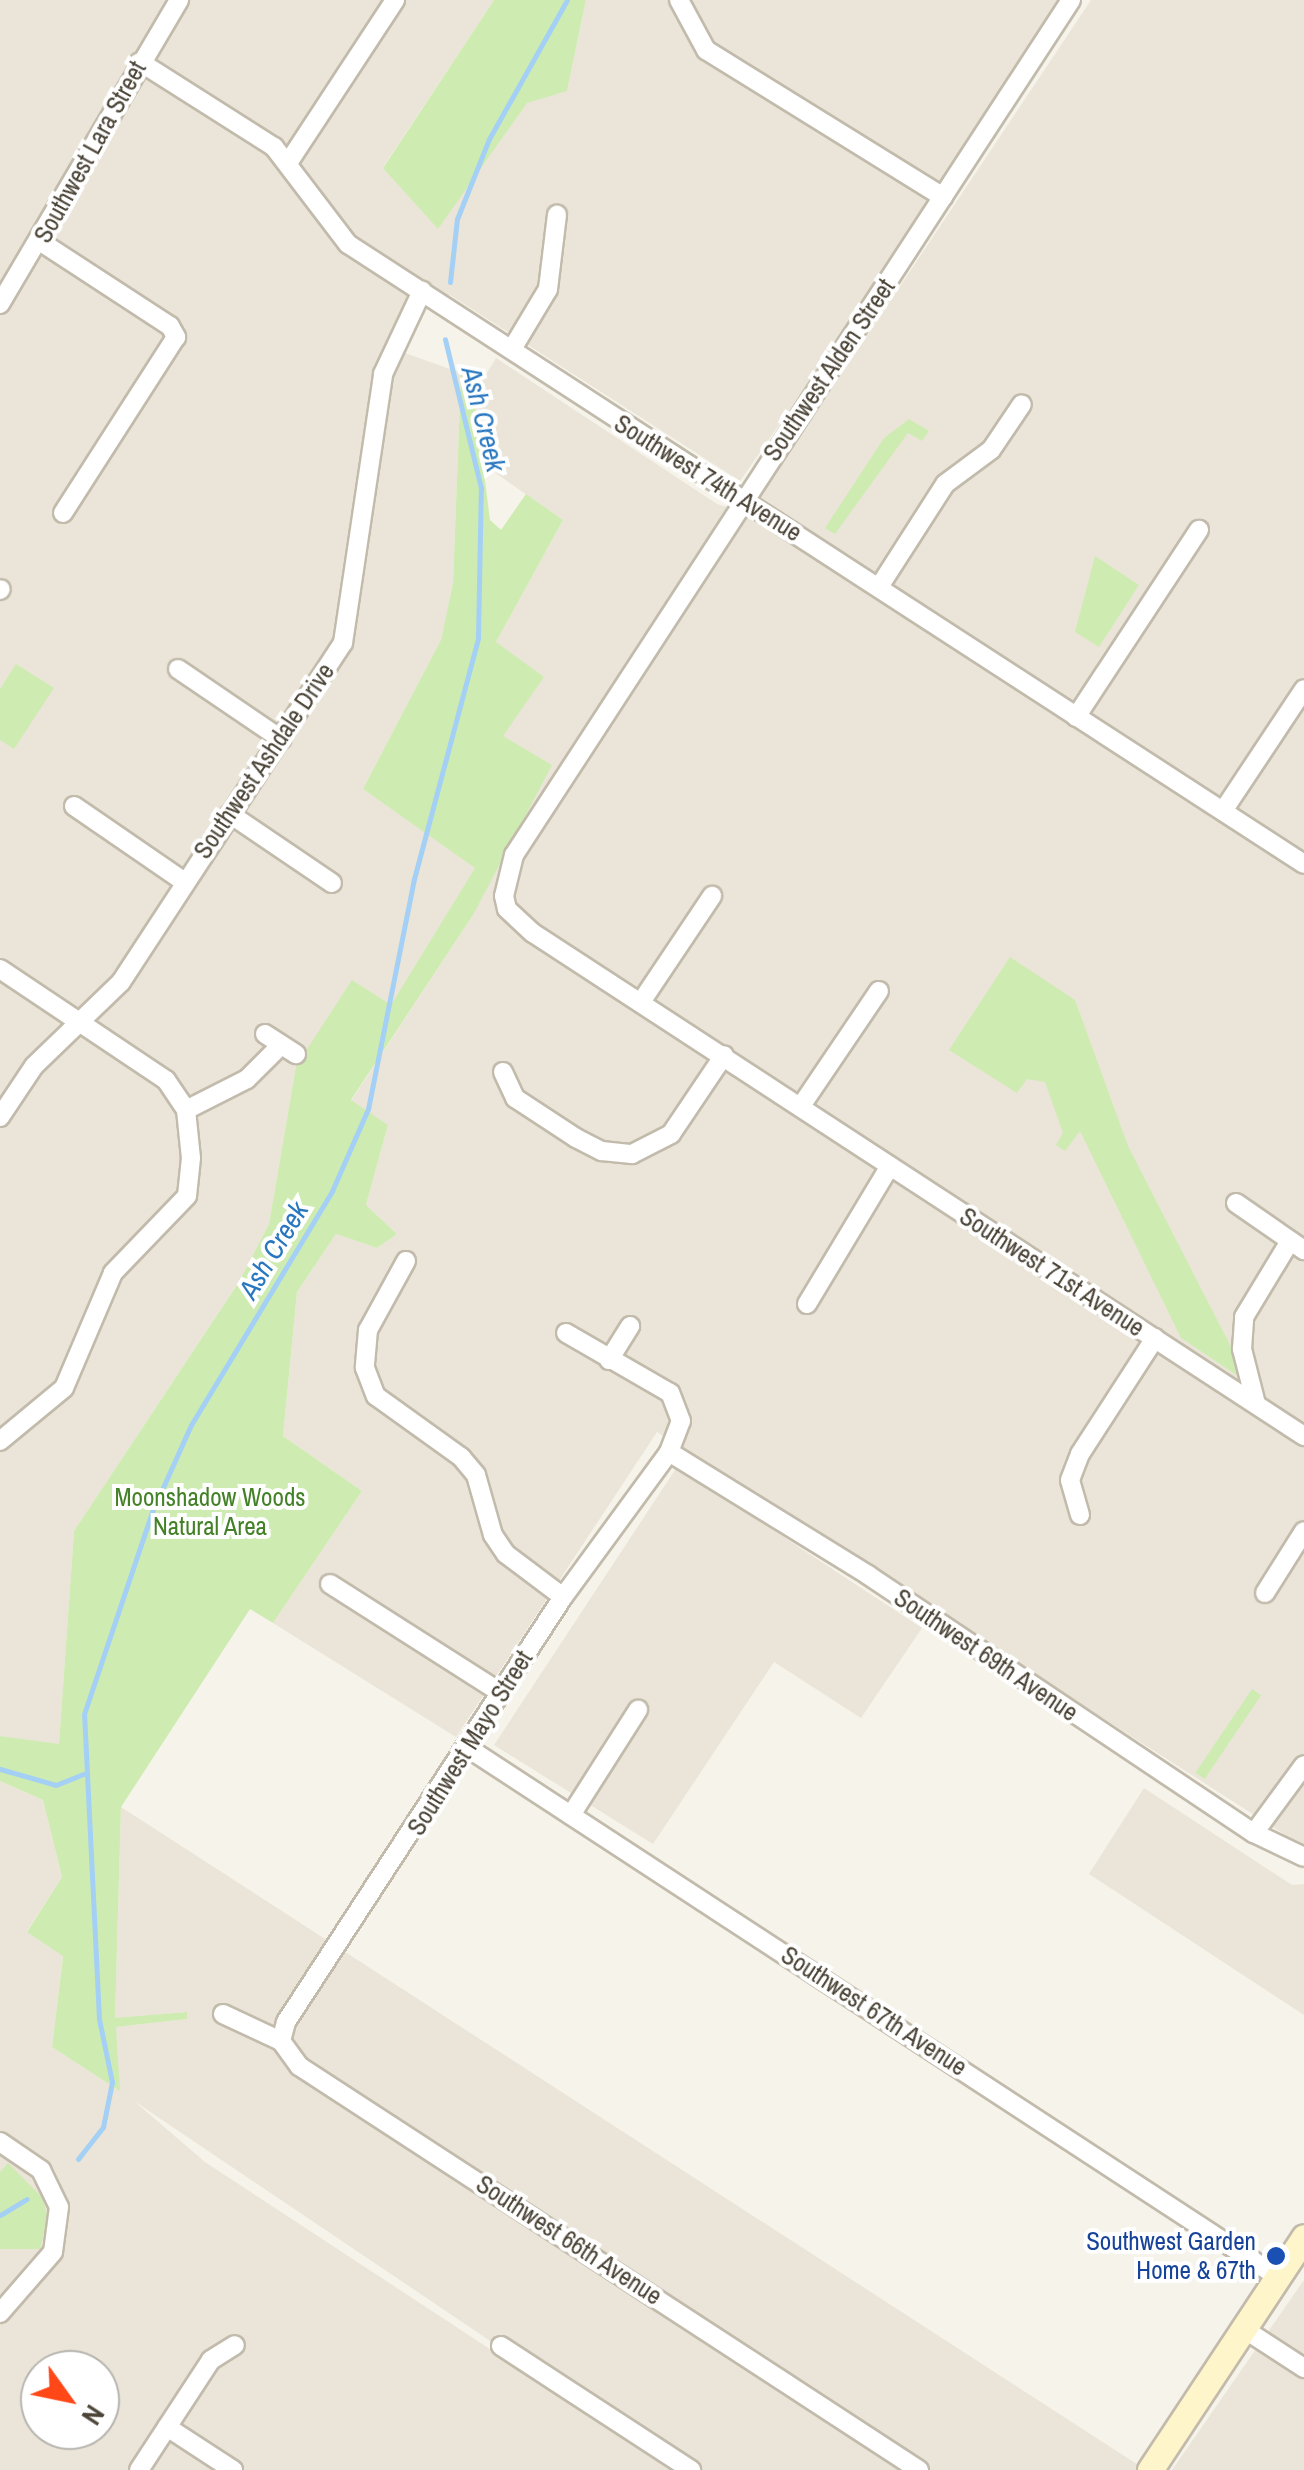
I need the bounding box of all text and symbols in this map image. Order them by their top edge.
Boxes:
street label: Southwest Lara Street [28,56,152,248]
street label: Southwest Alden Street [757,273,901,467]
water label: Ash Creek [455,363,513,475]
street label: Southwest 74th Avenue [608,408,808,548]
street label: Southwest Ashdale Drive [187,657,341,865]
water label: Ash Creek [231,1195,315,1305]
street label: Southwest 71st Avenue [954,1201,1150,1343]
park label: Moonshadow Woods Natural Area [114,1483,306,1542]
street label: Southwest 69th Avenue [888,1582,1084,1728]
street label: Southwest Mayo Street [401,1645,539,1841]
street label: Southwest 67th Avenue [775,1940,973,2082]
street label: Southwest 66th Avenue [470,2169,668,2311]
place label: Southwest Garden Home & 67th [1086,2227,1256,2286]
marker: Southwest Garden Home & 67th [1265,2245,1287,2267]
north arrow [20,2350,120,2450]
text: N [73,2398,114,2433]

